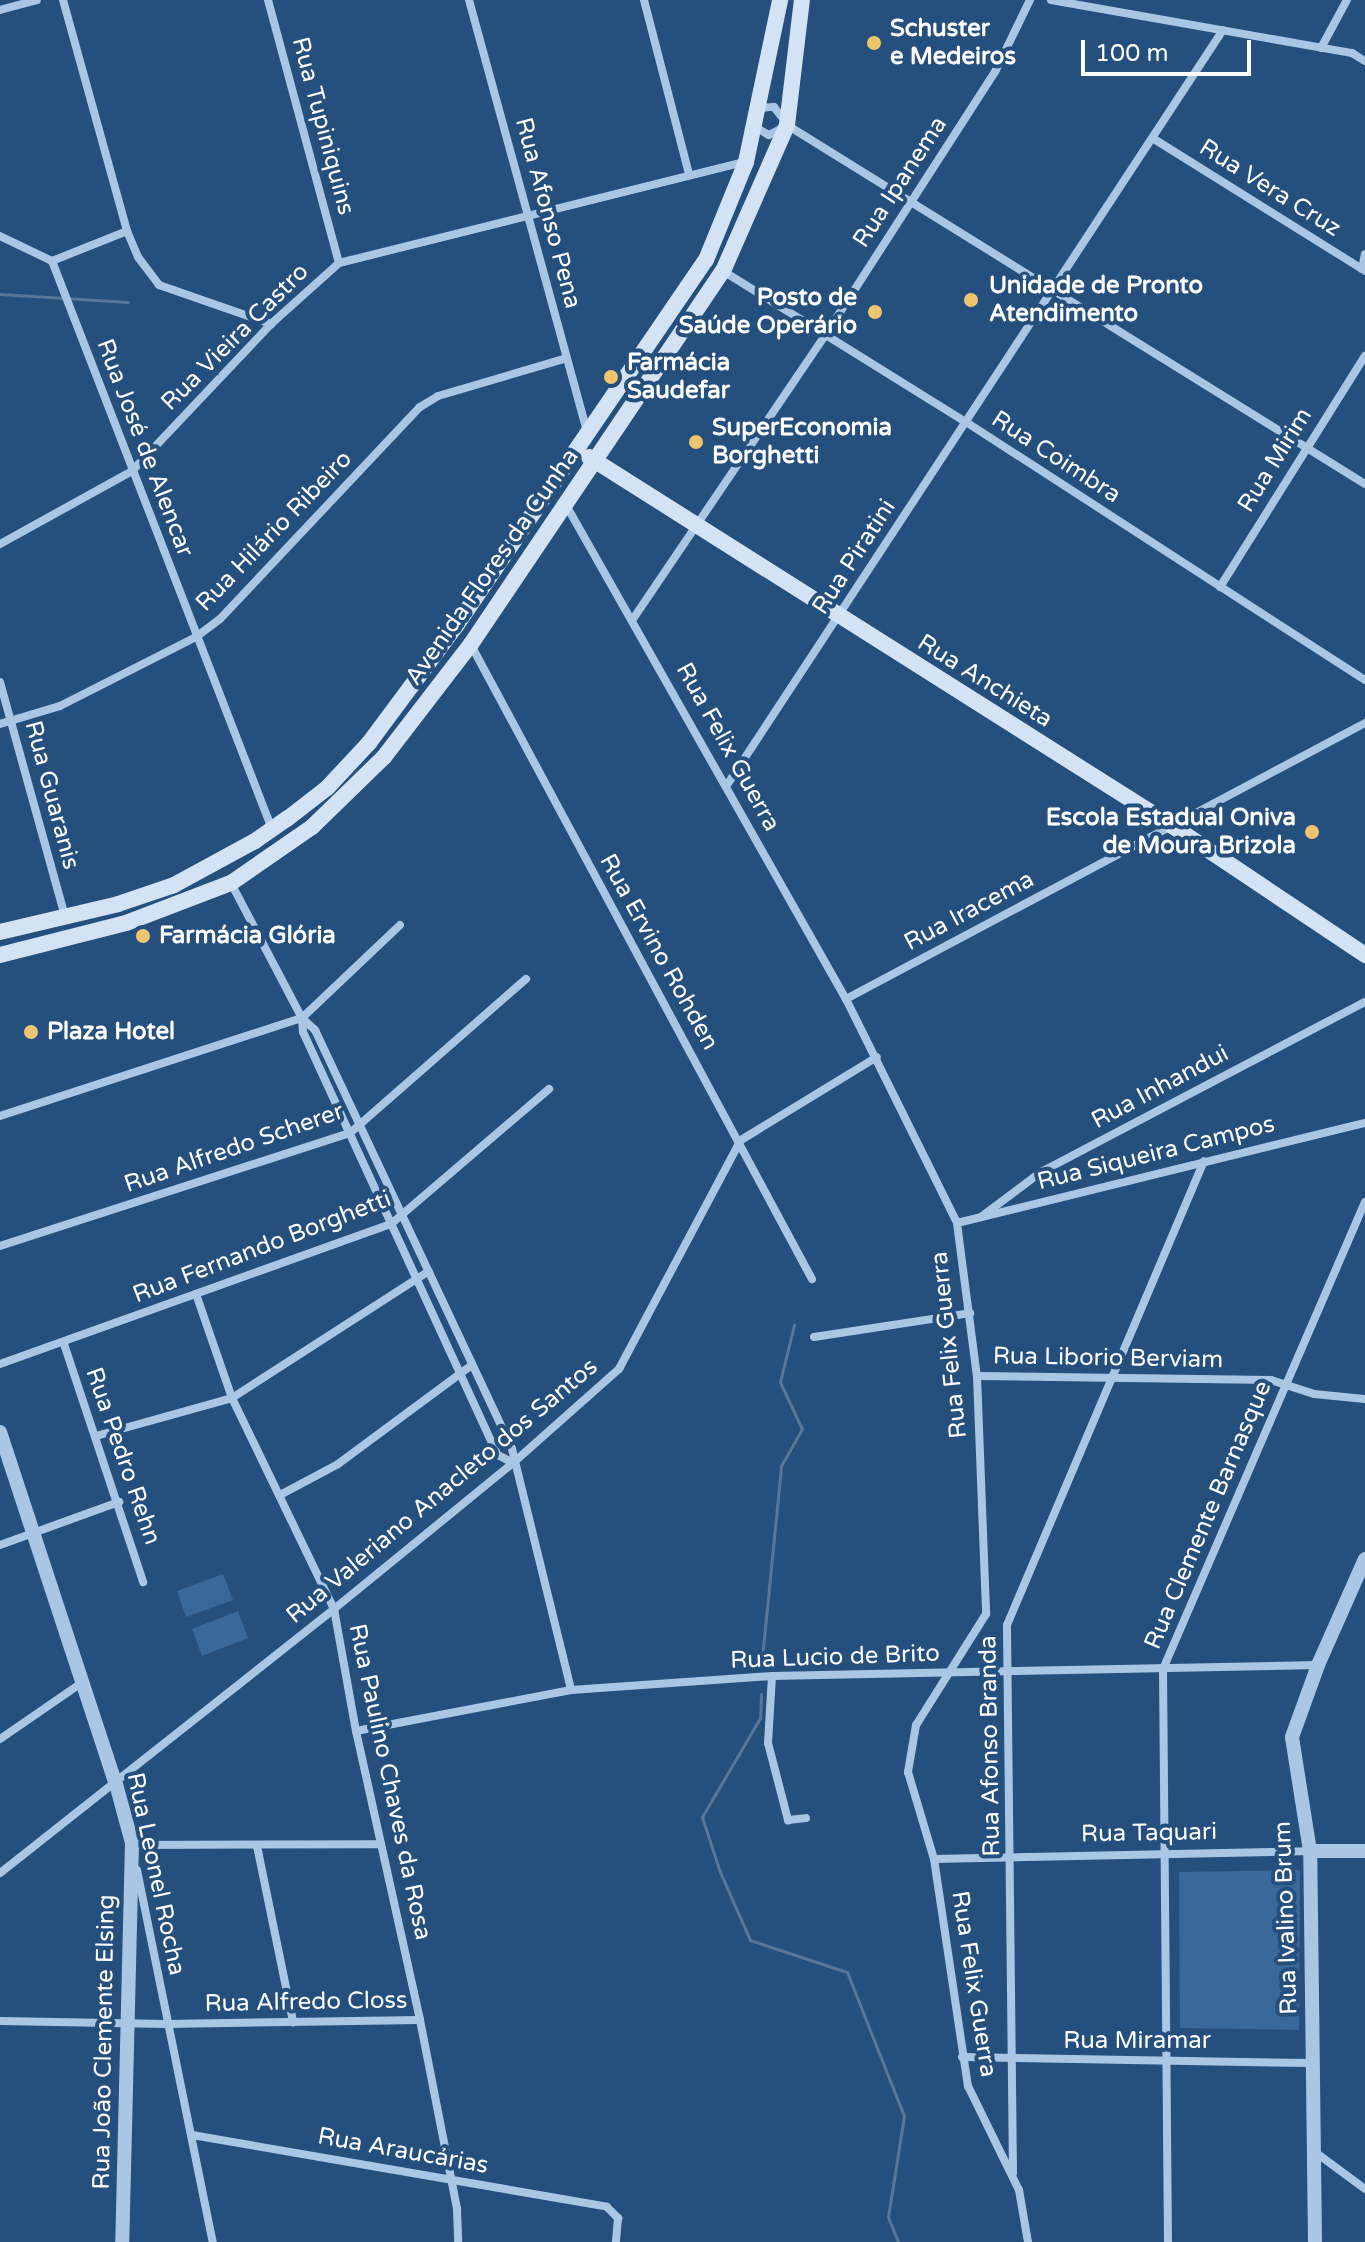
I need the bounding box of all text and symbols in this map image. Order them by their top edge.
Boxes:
place label: Schuster e Medeiros [890,15,1016,71]
scale bar [1085,24,1255,74]
street label: Rua Tupiniquins [285,34,361,218]
marker: Schuster e Medeiros [865,34,883,52]
text: 100 m [1095,39,1169,68]
street label: Rua Ipanema [847,111,953,253]
street label: Rua Afonso Pena [509,114,587,312]
street label: Rua Vera Cruz [1194,133,1346,243]
street label: Rua Vieira Castro [155,257,315,417]
place label: Unidade de Pronto Atendimento [989,272,1203,328]
place label: Posto de Saúde Operário [679,284,857,340]
marker: Unidade de Pronto Atendimento [960,289,982,311]
marker: Posto de Saúde Operário [864,301,886,323]
street label: Rua José de Alencar [90,335,200,561]
place label: Farmácia Saudefar [627,349,730,405]
marker: Farmácia Saudefar [602,368,620,386]
street label: Rua Mirim [1232,403,1318,517]
street label: Rua Coimbra [986,405,1126,509]
place label: SuperEconomia Borghetti [712,414,892,470]
marker: SuperEconomia Borghetti [687,433,705,451]
street label: Avenida Flores da Cunha [399,443,585,691]
street label: Rua Hilário Ribeiro [190,445,358,617]
street label: Rua Piratini [806,494,902,620]
street label: Rua Anchieta [912,628,1058,734]
street label: Rua Felix Guerra [670,658,786,836]
street label: Rua Guaranis [18,718,86,872]
place label: Escola Estadual Oniva de Moura Brizola [1046,804,1296,860]
marker: Escola Estadual Oniva de Moura Brizola [1303,823,1321,841]
street label: Rua Ervino Rohden [593,849,725,1055]
street label: Rua Iracema [899,865,1039,957]
place label: Farmácia Glória [159,922,336,950]
marker: Farmácia Glória [134,927,152,945]
place label: Plaza Hotel [47,1018,175,1046]
marker: Plaza Hotel [22,1023,40,1041]
street label: Rua Inhandui [1087,1039,1233,1135]
street label: Rua Alfredo Scherer [121,1097,347,1199]
street label: Rua Siqueira Campos [1034,1110,1278,1196]
street label: Rua Fernando Borghetti [129,1184,395,1310]
street label: Rua Felix Guerra [925,1250,973,1440]
street label: Rua Liborio Berviam [993,1342,1223,1374]
street label: Rua Valeriano Anacleto dos Santos [281,1352,603,1630]
street label: Rua Pedro Rehn [79,1364,167,1548]
street label: Rua Clemente Barnasque [1138,1376,1278,1654]
street label: Rua Paulino Chaves da Rosa [342,1621,438,1943]
street label: Rua Afonso Branda [974,1635,1006,1857]
street label: Rua Lucio de Brito [730,1639,940,1675]
street label: Rua Leonel Rocha [120,1770,192,1978]
street label: Rua Taquari [1081,1817,1217,1849]
street label: Rua Ivalino Brum [1268,1821,1304,2015]
street label: Rua Felix Guerra [945,1889,1003,2079]
street label: Rua João Clemente Elsing [87,1894,121,2190]
street label: Rua Alfredo Closs [204,1986,408,2018]
street label: Rua Miramar [1063,2027,1211,2055]
street label: Rua Araucárias [315,2122,491,2180]

